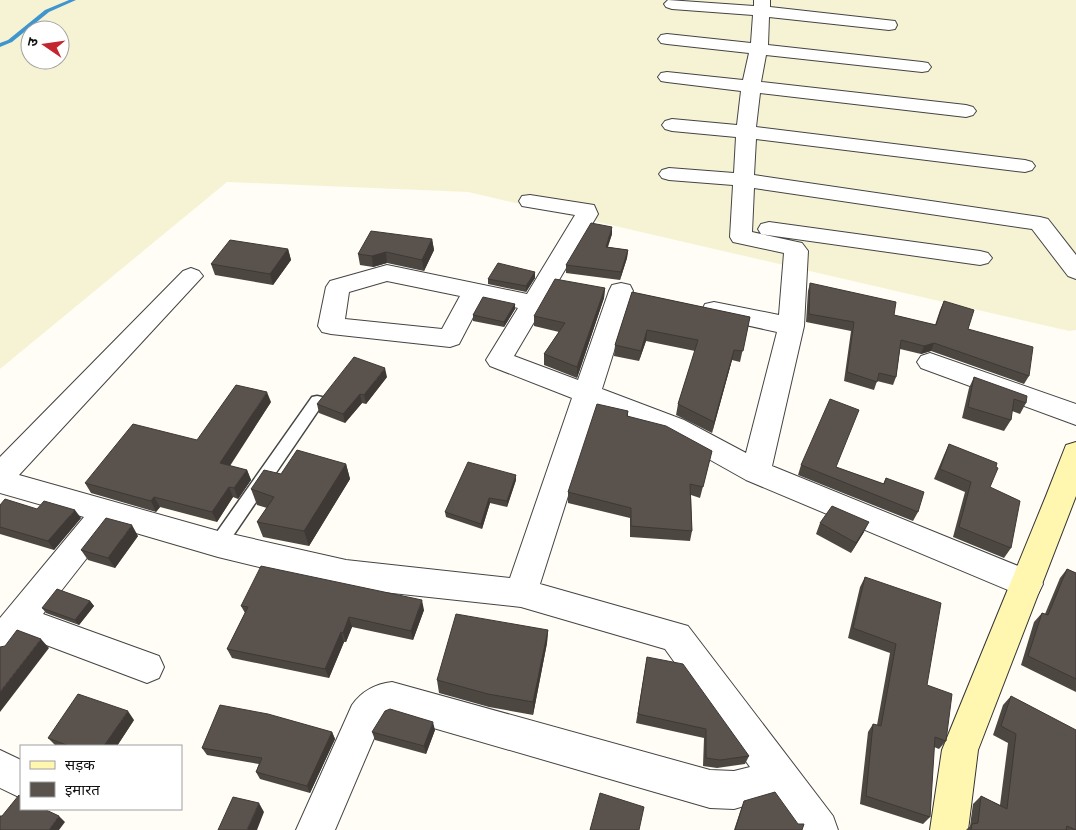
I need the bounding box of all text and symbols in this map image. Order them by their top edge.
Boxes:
north arrow [20,20,70,70]
text: उ [24,36,41,48]
legend [20,745,182,810]
text: सड़क [65,756,95,774]
text: इमारत [65,781,100,799]

